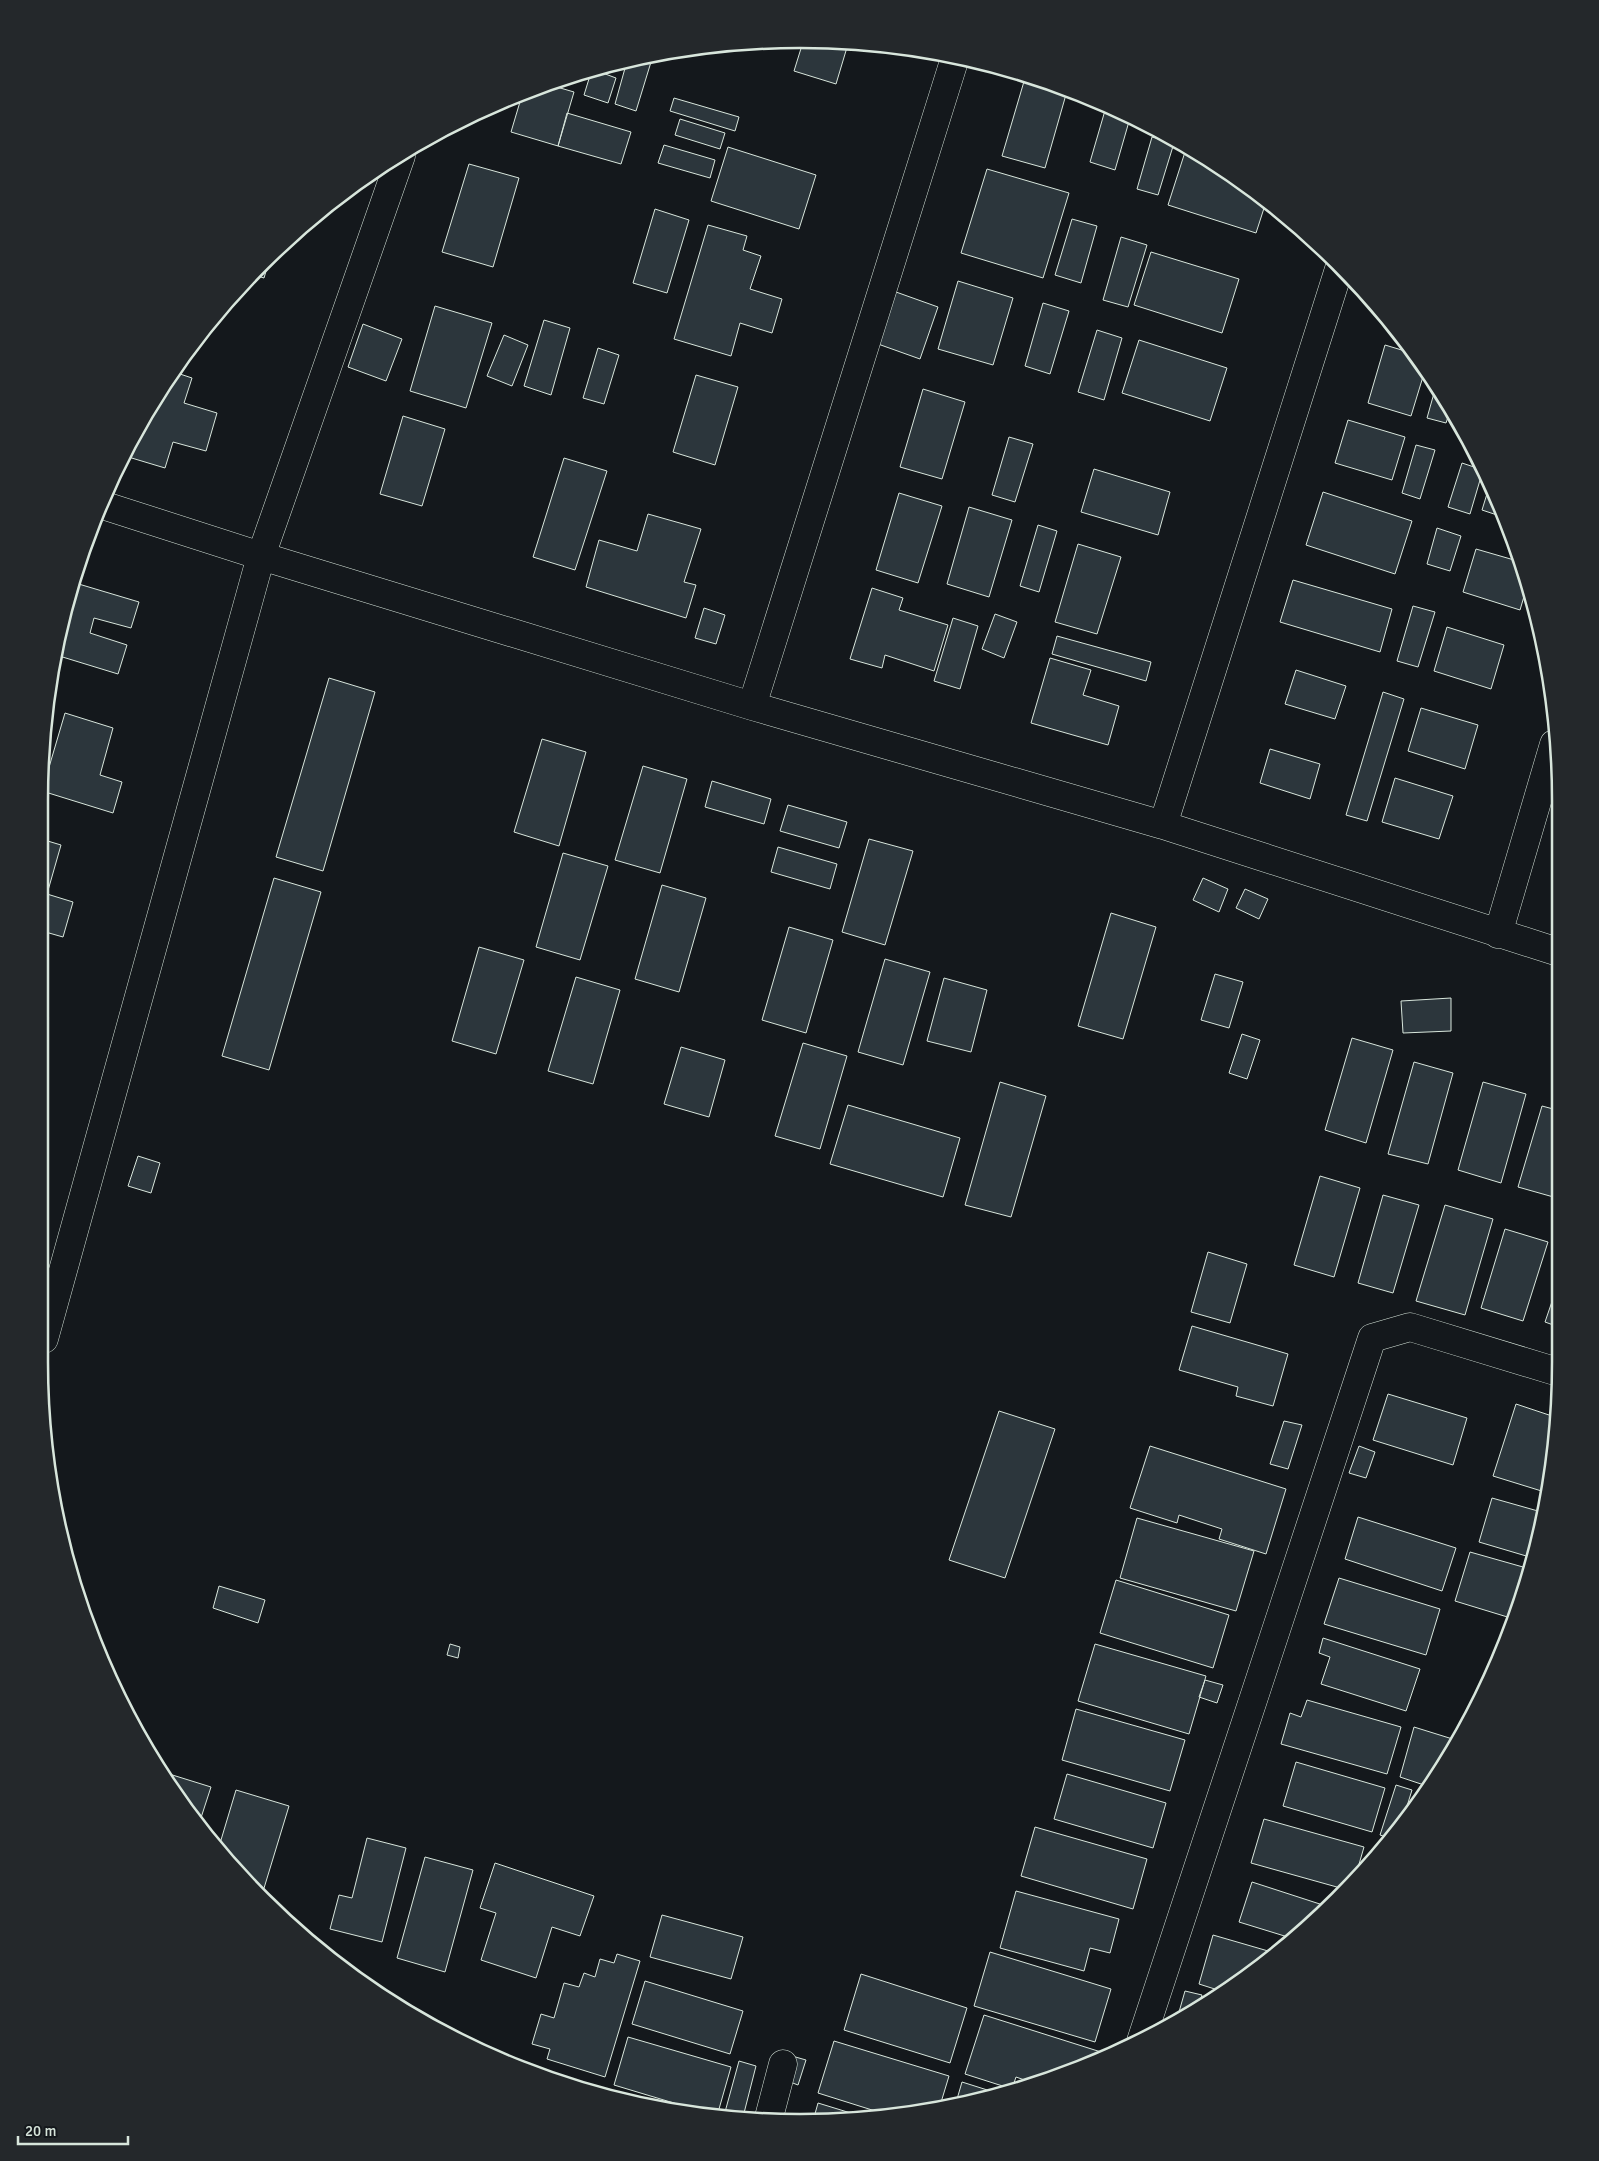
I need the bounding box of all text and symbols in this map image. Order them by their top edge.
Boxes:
scale bar [18,2114,128,2146]
text: 20 m [25,2122,56,2140]

